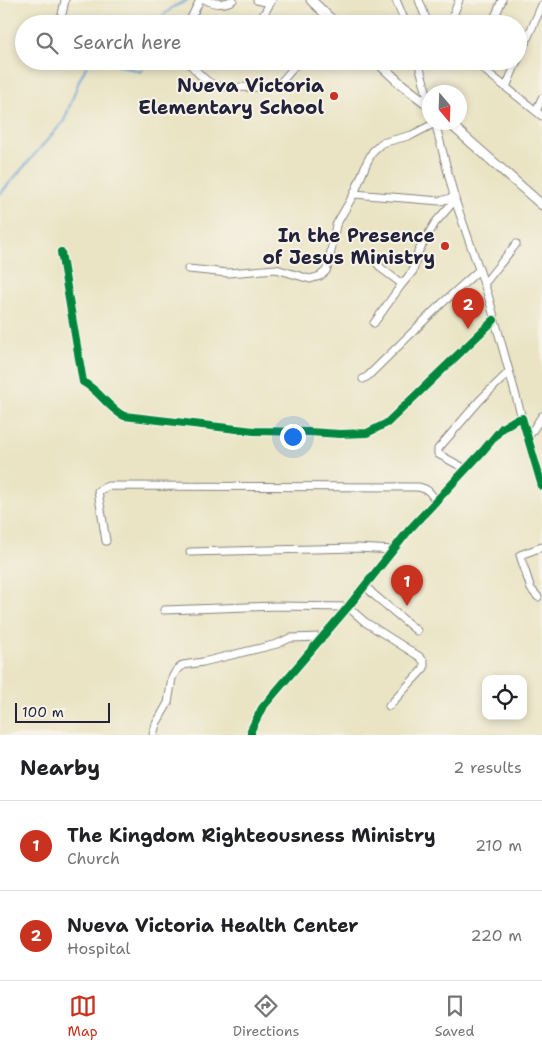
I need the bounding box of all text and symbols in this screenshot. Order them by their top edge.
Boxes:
search box [15,15,527,70]
icon: search [33,29,61,57]
text: Search here [73,30,182,55]
place label: Nueva Victoria Elementary School [138,73,324,120]
north arrow [422,85,467,130]
marker: Nueva Victoria Elementary School [328,90,340,102]
place label: In the Presence of Jesus Ministry [262,223,435,270]
marker: In the Presence of Jesus Ministry [439,240,451,252]
pin: 2 [452,288,484,329]
your location [280,424,306,450]
pin: 1 [391,565,423,606]
map controls [482,675,527,720]
button: locate [482,675,527,720]
scale bar [15,700,110,723]
text: 100 m [22,703,64,721]
text: Nearby [20,754,100,782]
text: 2 results [453,757,522,778]
text: The Kingdom Righteousness Ministry [67,823,436,848]
text: 1 [32,835,40,856]
text: 210 m [475,835,522,856]
text: Church [67,848,120,869]
text: Nueva Victoria Health Center [67,913,359,938]
text: 2 [30,925,42,946]
text: 220 m [470,925,522,946]
text: Hospital [67,938,130,959]
tab: Map [68,992,98,1040]
tab: Directions [233,992,299,1040]
tab: Saved [435,992,474,1040]

